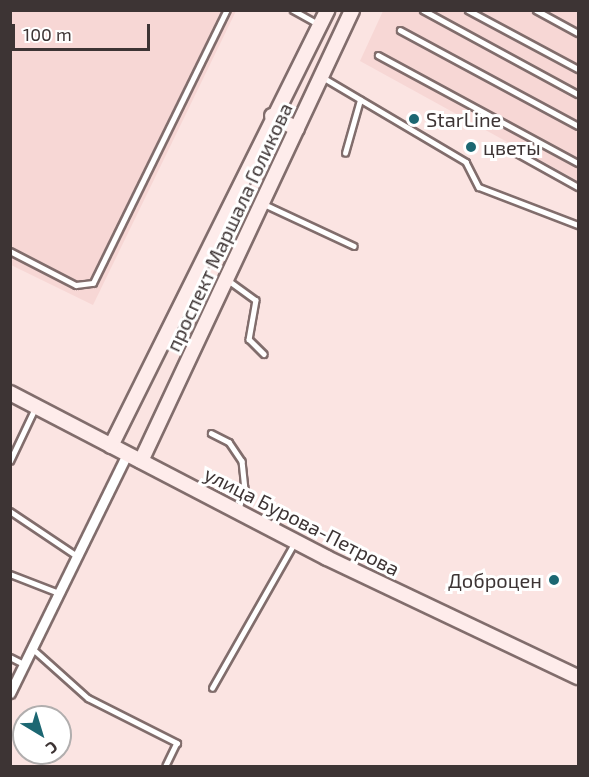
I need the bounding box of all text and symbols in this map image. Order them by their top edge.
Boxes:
scale bar [15,12,153,50]
text: 100 m [23,23,72,45]
street label: проспект Маршала Голикова [161,99,297,355]
place label: StarLine [426,107,501,131]
marker: StarLine [407,112,421,126]
place label: цветы [483,135,541,159]
marker: цветы [464,140,478,154]
street label: улица Бурова-Петрова [200,461,404,581]
place label: Доброцен [448,568,542,592]
marker: Доброцен [547,573,561,587]
north arrow [12,705,72,765]
text: С [43,738,62,758]

